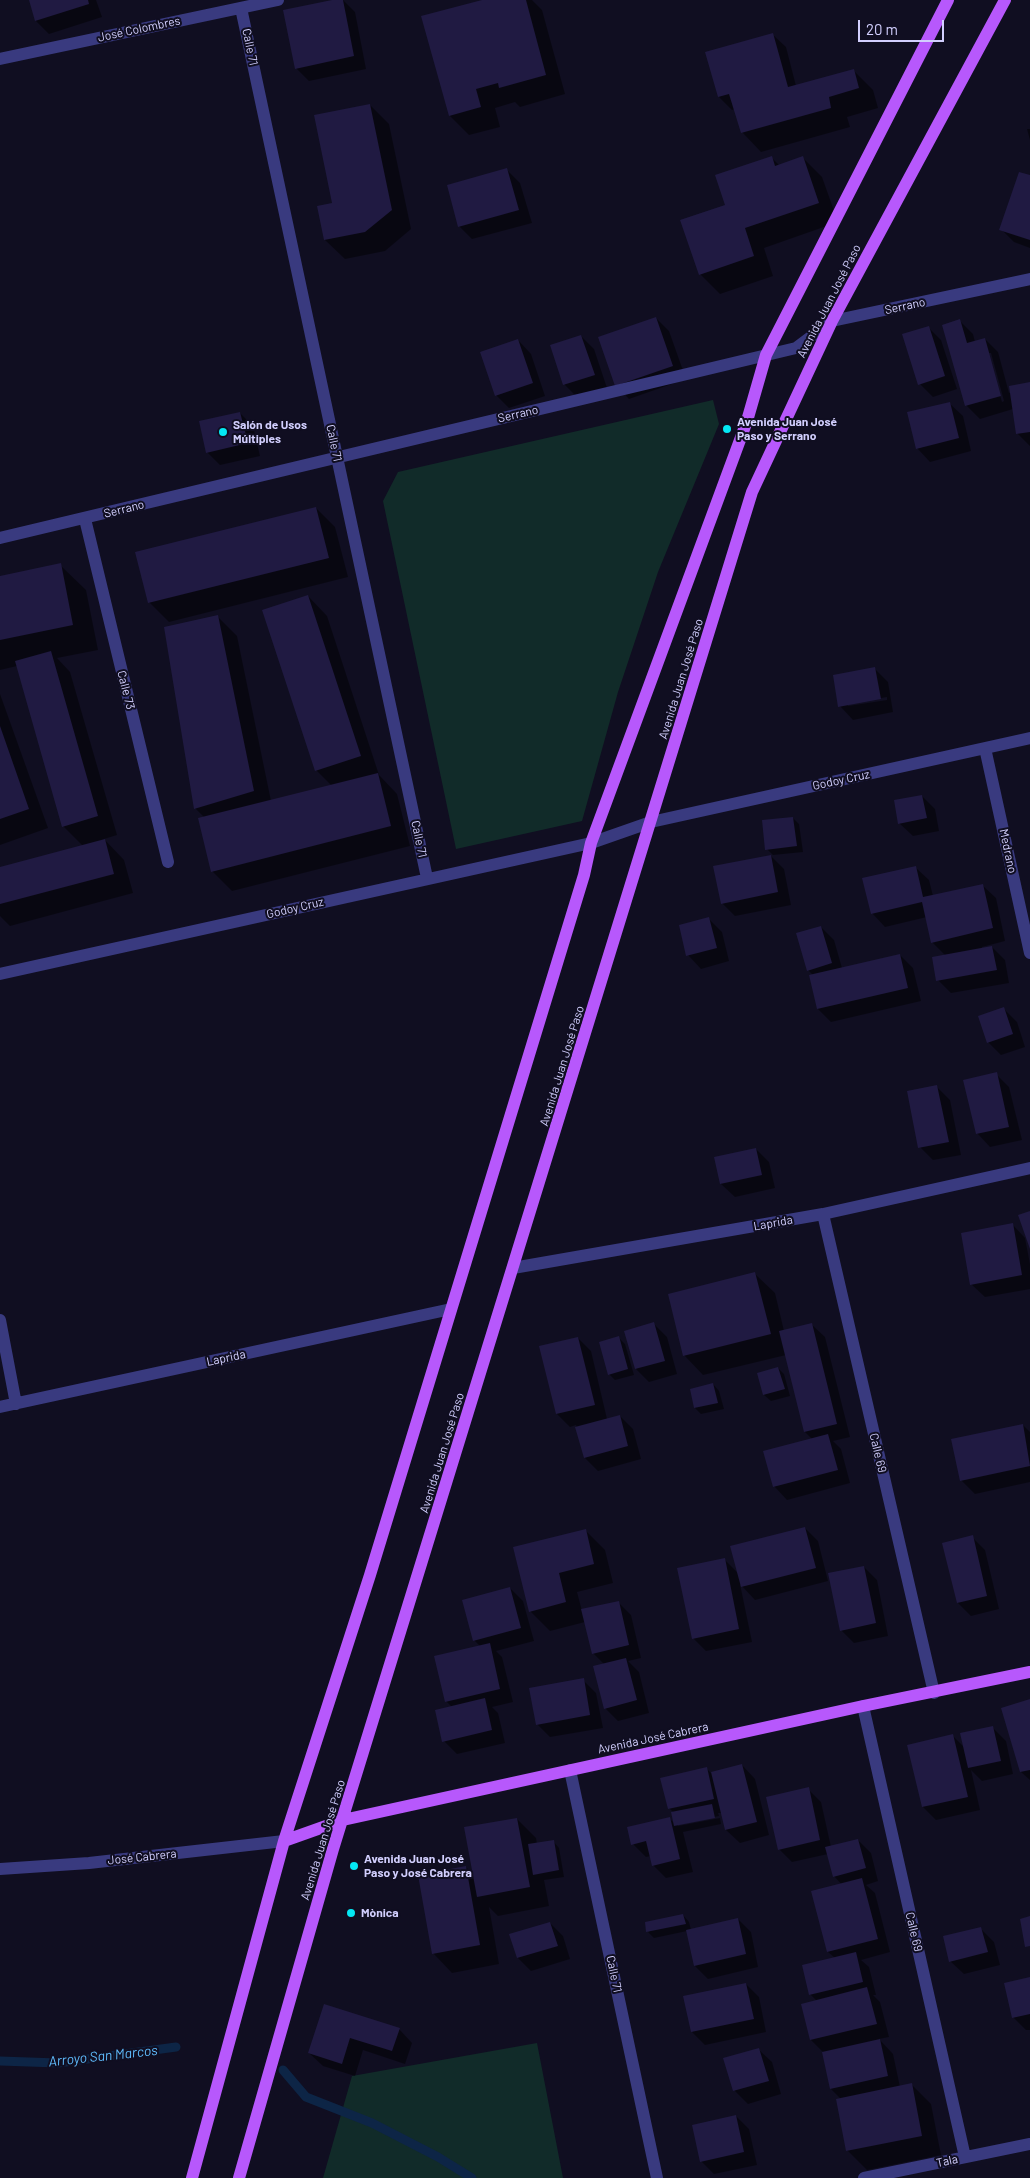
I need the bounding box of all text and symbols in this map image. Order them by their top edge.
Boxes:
scale bar [860,10,946,42]
street label: José Colombres [96,13,182,45]
text: 20 m [866,20,898,38]
street label: Calle 71 [239,27,261,67]
street label: Avenida Juan José Paso [794,242,864,360]
street label: Serrano [883,295,927,317]
street label: Serrano [496,402,540,426]
place label: Avenida Juan José Paso y Serrano [737,415,837,443]
place label: Salón de Usos Múltiples [233,418,307,446]
street label: Calle 71 [323,423,345,463]
marker: Avenida Juan José Paso y Serrano [721,423,733,435]
marker: Salón de Usos Múltiples [217,426,229,438]
street label: Serrano [102,497,146,521]
street label: Avenida Juan José Paso [656,617,706,741]
street label: Calle 73 [114,669,138,711]
street label: Godoy Cruz [811,767,871,793]
street label: Calle 71 [408,819,430,859]
street label: Medrano [996,828,1020,874]
street label: Godoy Cruz [265,894,325,922]
street label: Avenida Juan José Paso [537,1004,587,1128]
street label: Laprida [752,1212,794,1234]
street label: Laprida [205,1347,247,1369]
street label: Avenida Juan José Paso [417,1391,467,1515]
street label: Calle 69 [866,1432,890,1474]
street label: Avenida José Cabrera [596,1719,710,1757]
street label: Avenida Juan José Paso [298,1778,348,1902]
street label: José Cabrera [107,1846,177,1868]
place label: Avenida Juan José Paso y José Cabrera [364,1852,472,1880]
marker: Avenida Juan José Paso y José Cabrera [348,1860,360,1872]
place label: Mònica [361,1906,399,1920]
marker: Mònica [345,1907,357,1919]
street label: Calle 69 [902,1911,926,1953]
street label: Calle 71 [603,1954,625,1994]
water label: Arroyo San Marcos [48,2042,158,2070]
street label: Tala [935,2152,959,2170]

